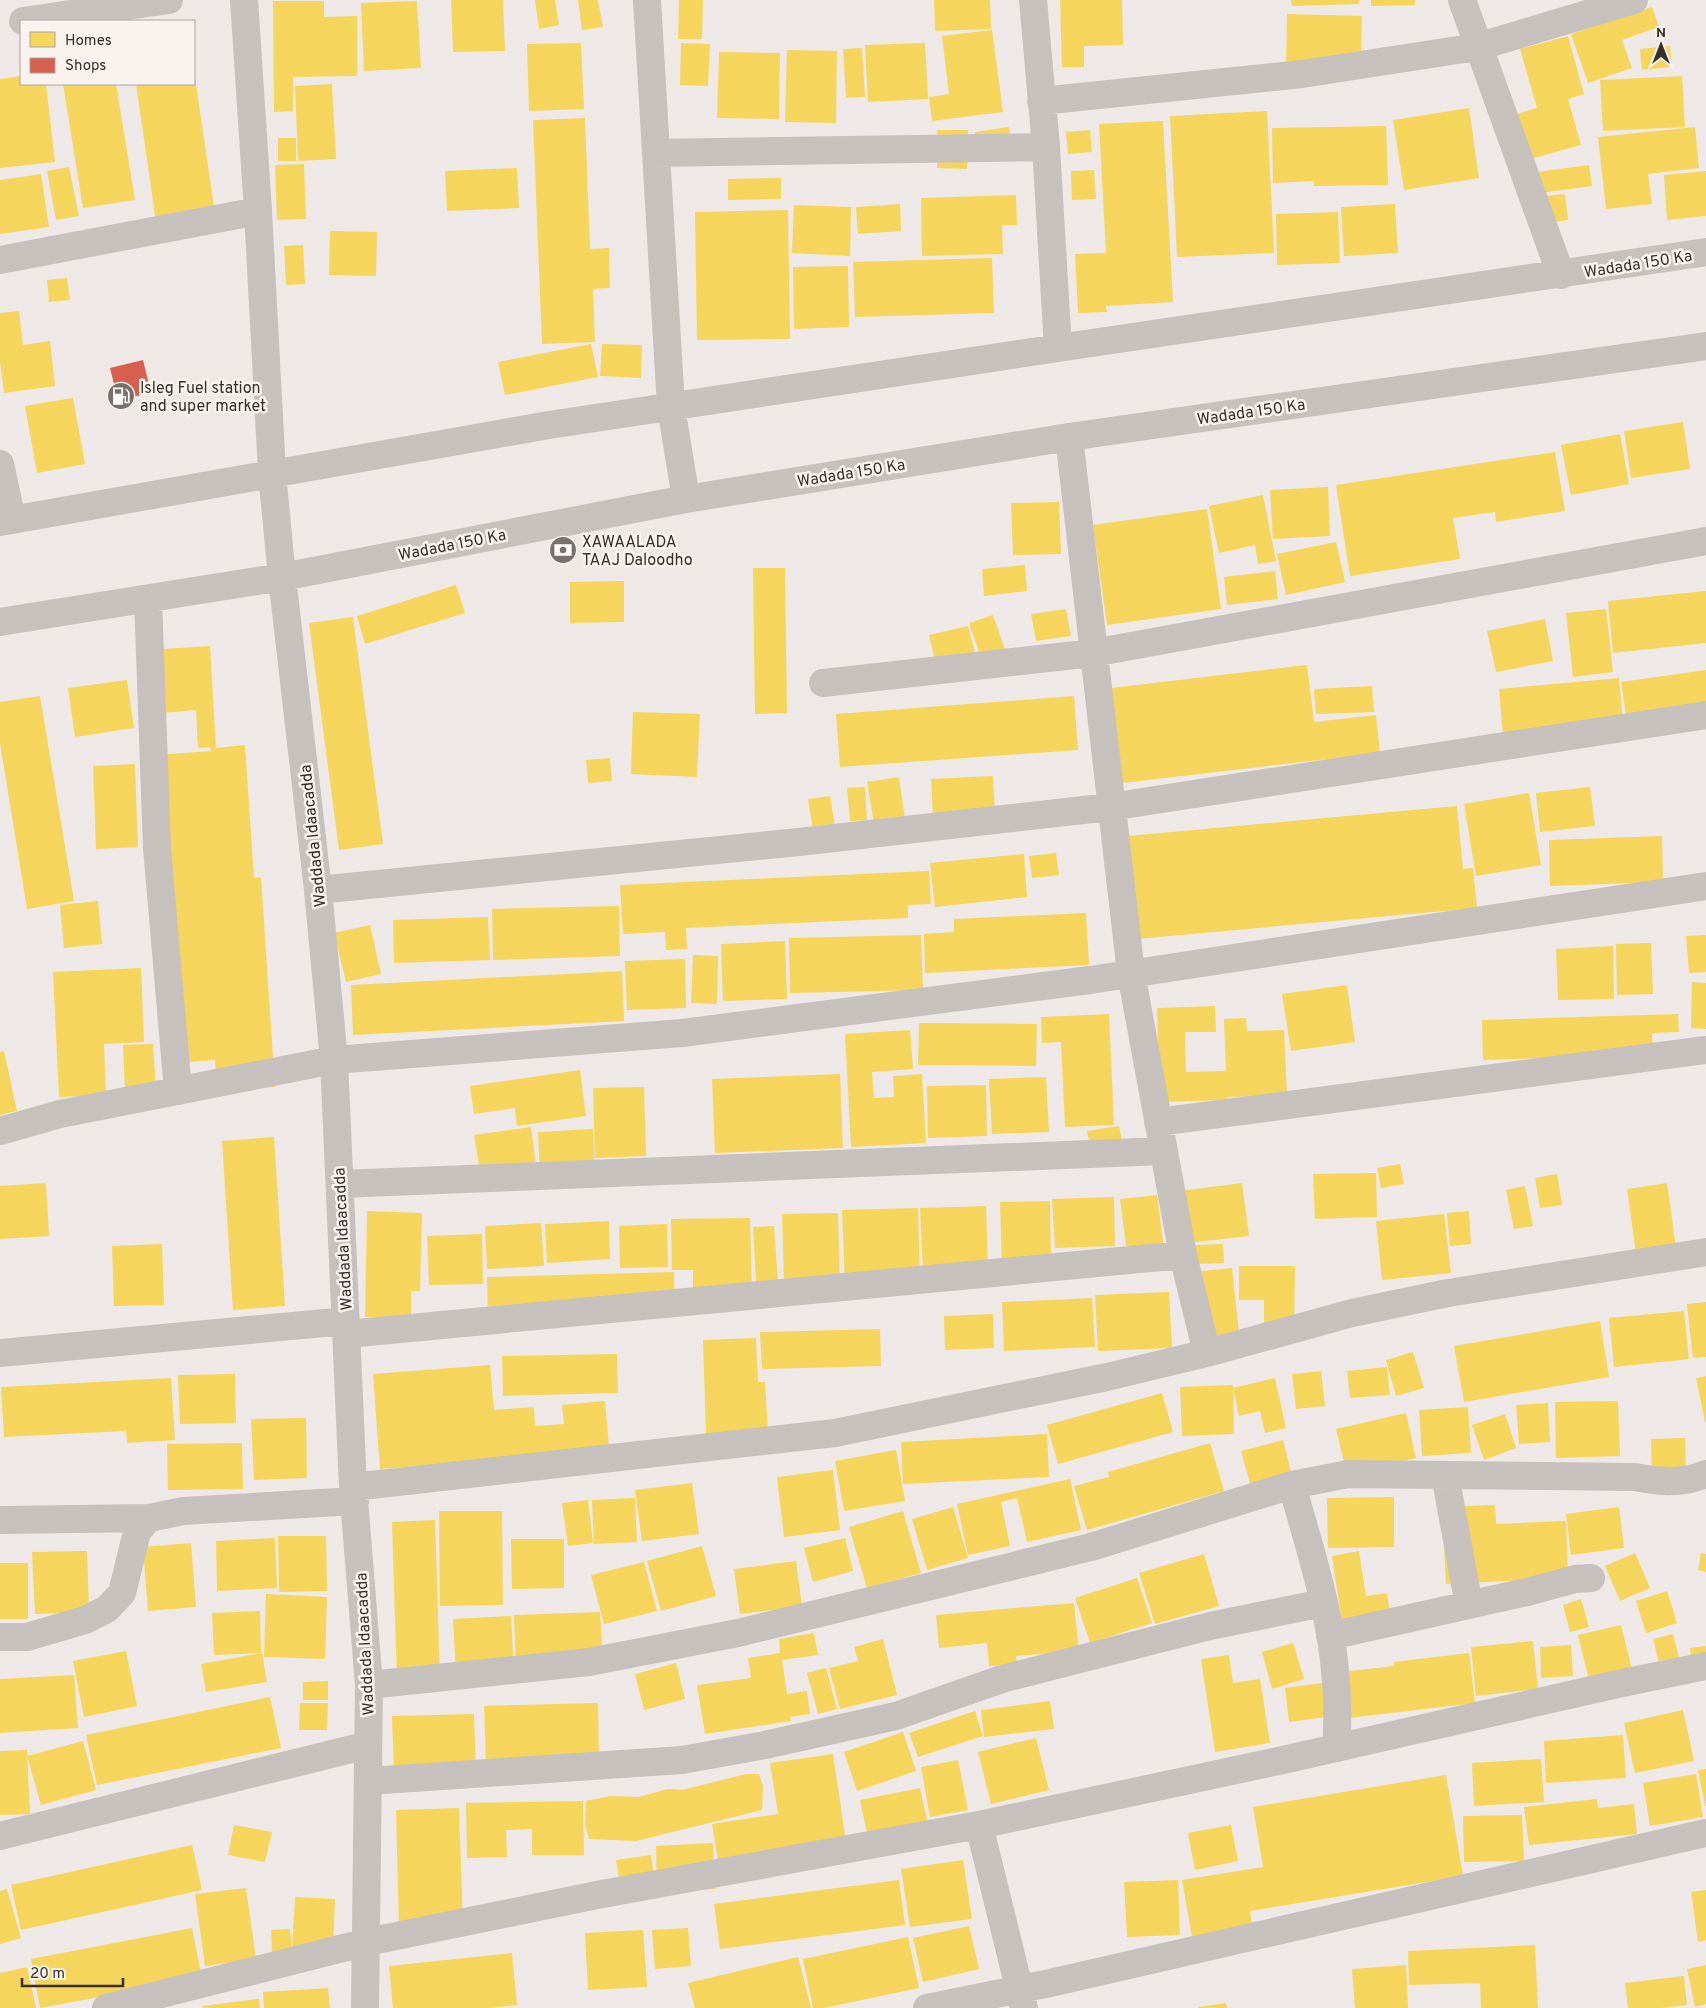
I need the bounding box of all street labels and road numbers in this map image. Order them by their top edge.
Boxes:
street label: Wadada 150 Ka [1583,247,1694,283]
street label: Wadada 150 Ka [1196,395,1307,430]
street label: Wadada 150 Ka [796,456,907,492]
street label: Wadada 150 Ka [397,526,508,566]
street label: Waddada Idaacadda [297,764,331,908]
street label: Waddada Idaacadda [330,1167,358,1311]
street label: Waddada Idaacadda [352,1572,380,1716]

